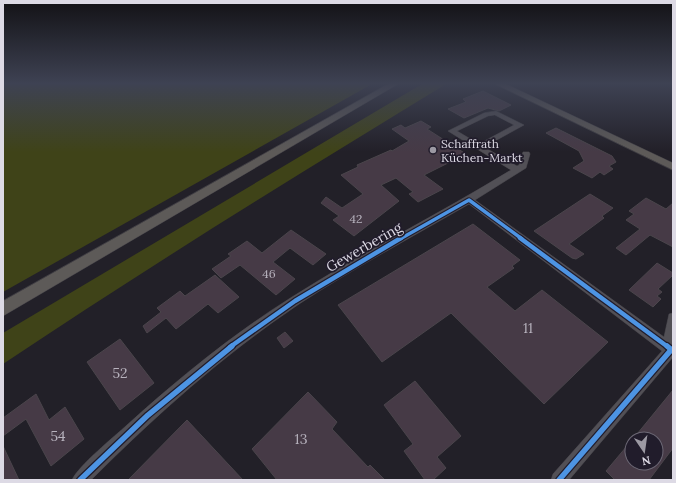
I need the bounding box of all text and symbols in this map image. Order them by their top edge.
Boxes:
place label: Schaffrath Küchen-Markt [441,136,523,165]
marker: Schaffrath Küchen-Markt [428,145,438,155]
house number: 42 [350,211,362,226]
street label: Gewerbering [323,218,405,276]
house number: 46 [262,266,276,281]
house number: 11 [523,319,533,337]
house number: 52 [112,364,128,382]
house number: 54 [50,427,66,445]
house number: 13 [295,430,308,448]
north arrow [624,431,664,471]
text: N [640,453,652,469]

